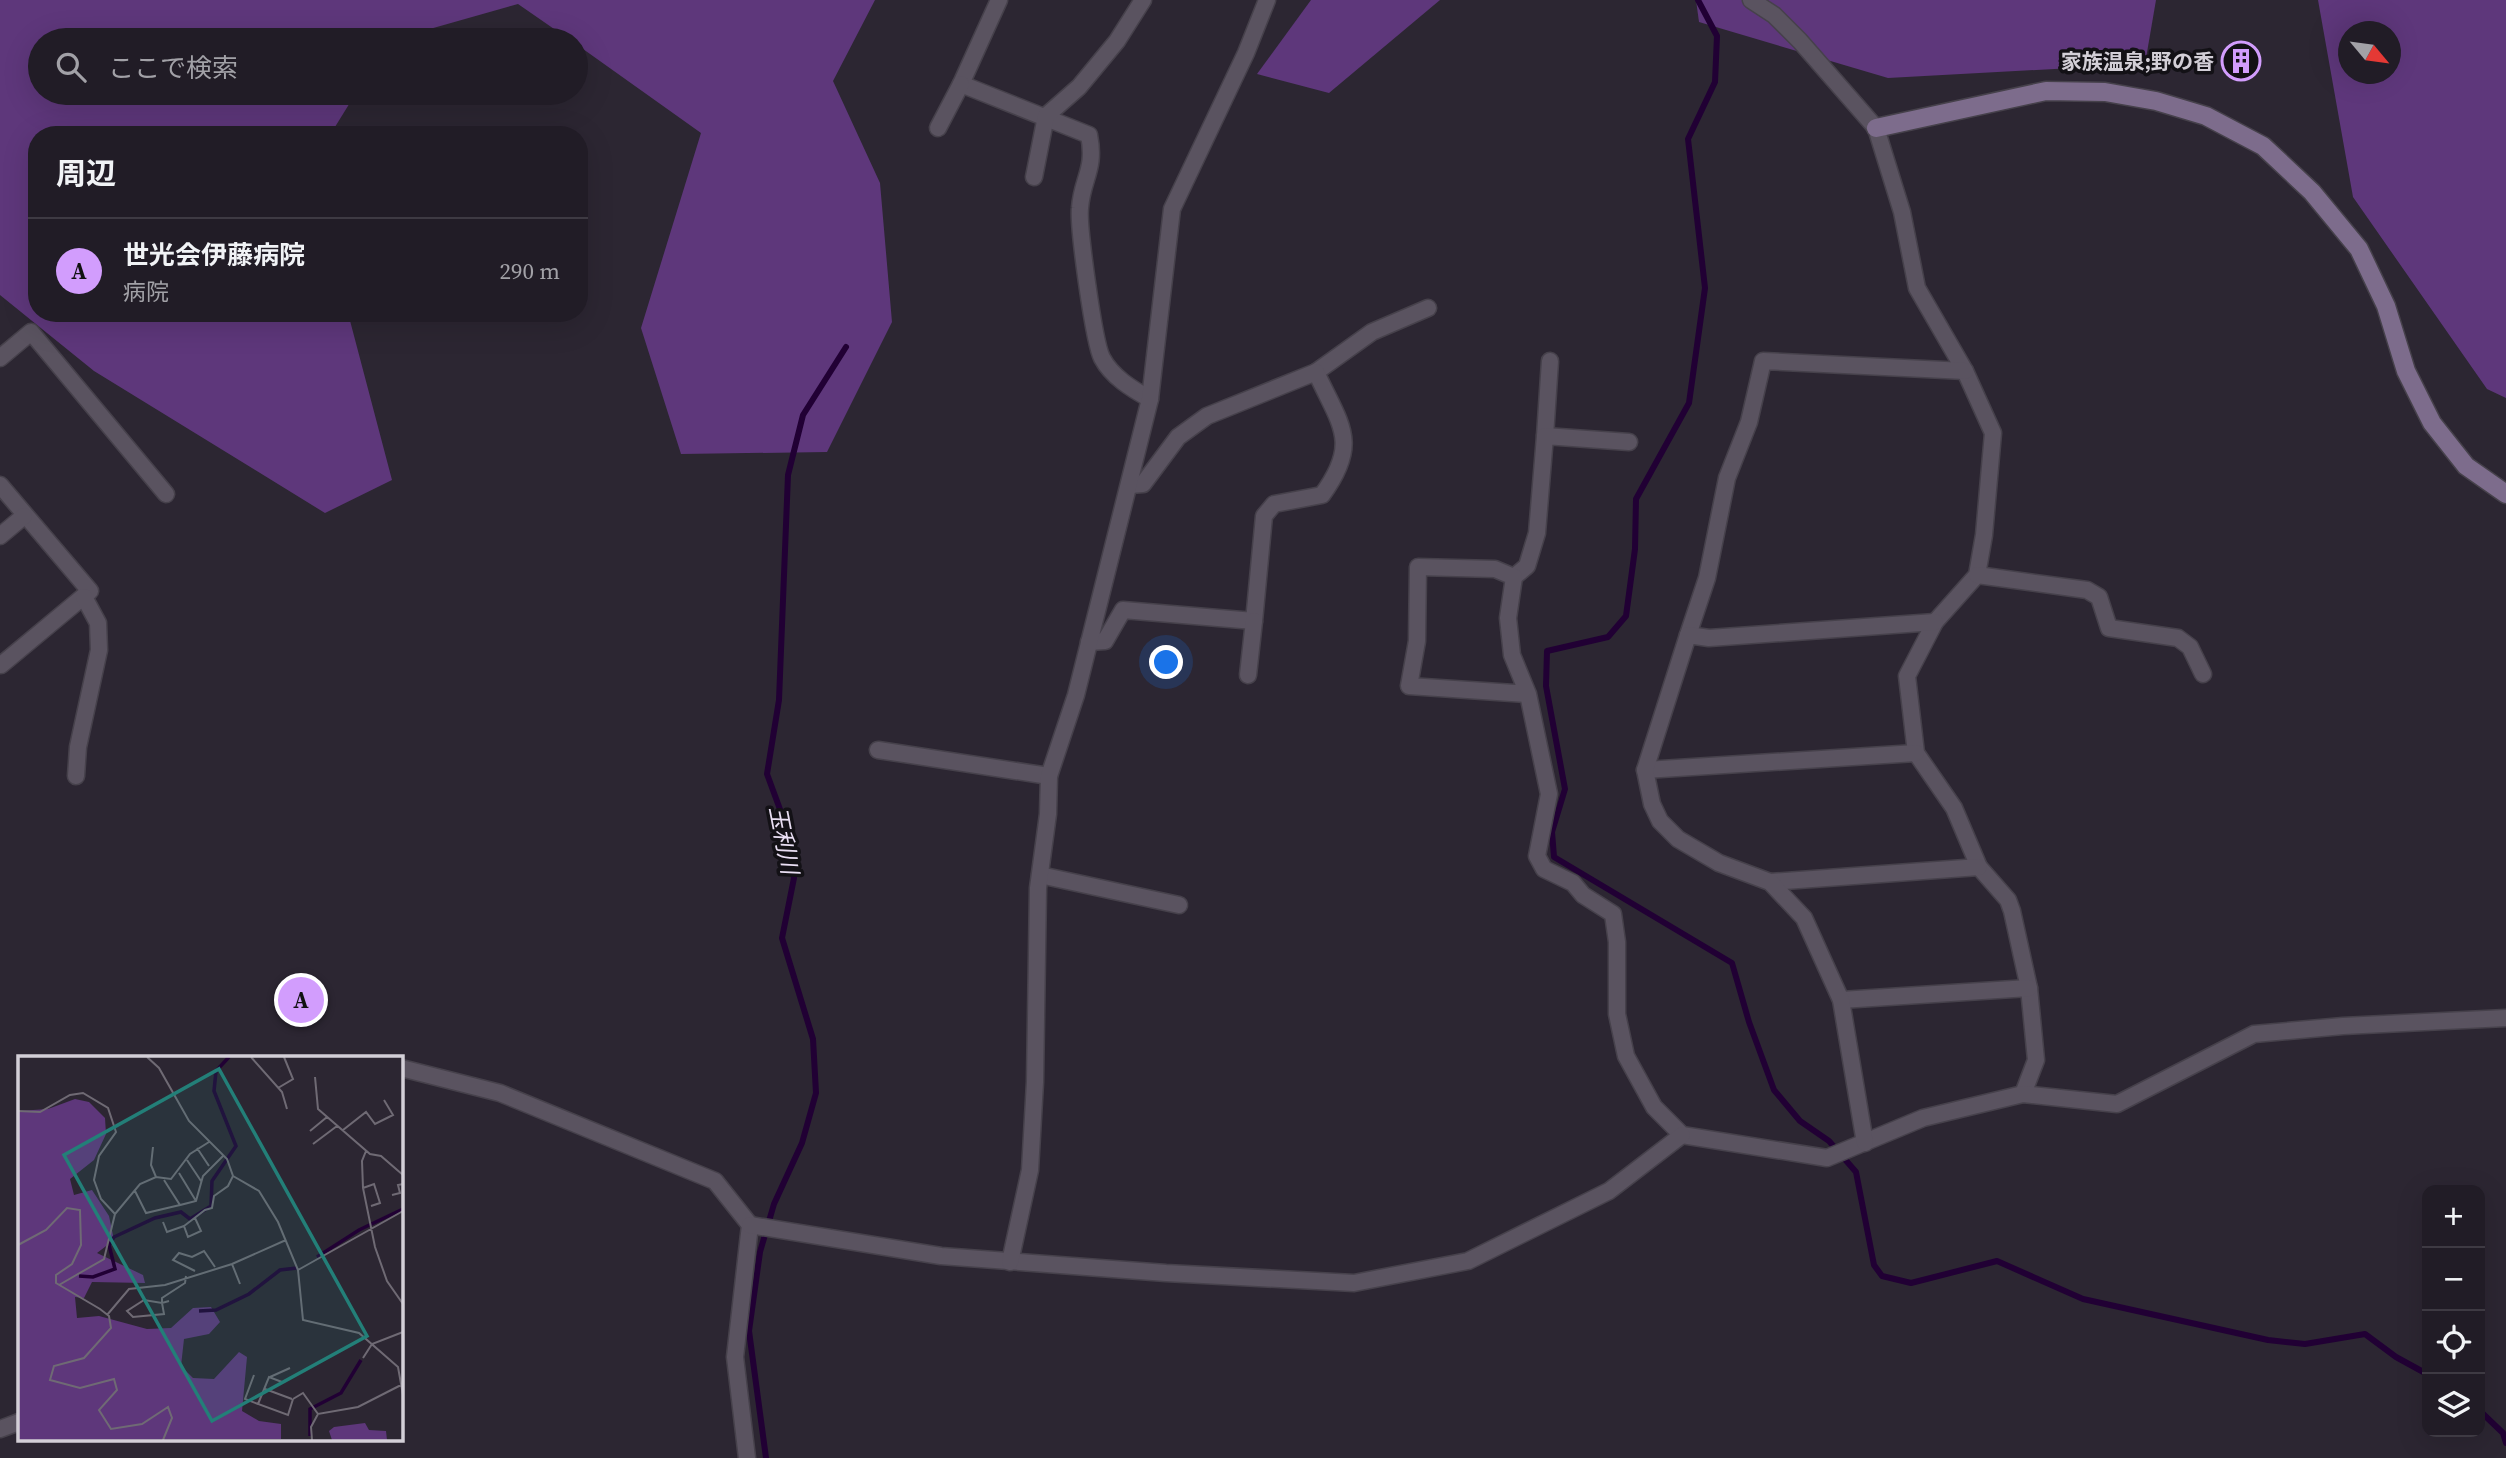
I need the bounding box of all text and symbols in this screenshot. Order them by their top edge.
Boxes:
north arrow [2338,21,2401,84]
search box [28,28,588,105]
building icon: 家族温泉;野の香 [2220,40,2262,82]
place label: 家族温泉;野の香 [2061,47,2214,76]
icon: search [52,48,90,86]
text: ここで検索 [108,50,238,86]
text: 周辺 [56,153,116,194]
text: 世光会伊藤病院 [123,237,305,273]
text: A [71,255,87,287]
text: 290 m [499,255,560,287]
text: 病院 [123,276,169,308]
your location [1149,645,1183,679]
water label: 玉利川 [762,803,807,880]
pin: A [278,974,324,1026]
inset map [18,1056,402,1440]
map controls [2422,1185,2485,1437]
button: + [2422,1185,2485,1248]
button: − [2422,1248,2485,1311]
button: locate [2422,1311,2485,1374]
button: layers [2422,1374,2485,1437]

